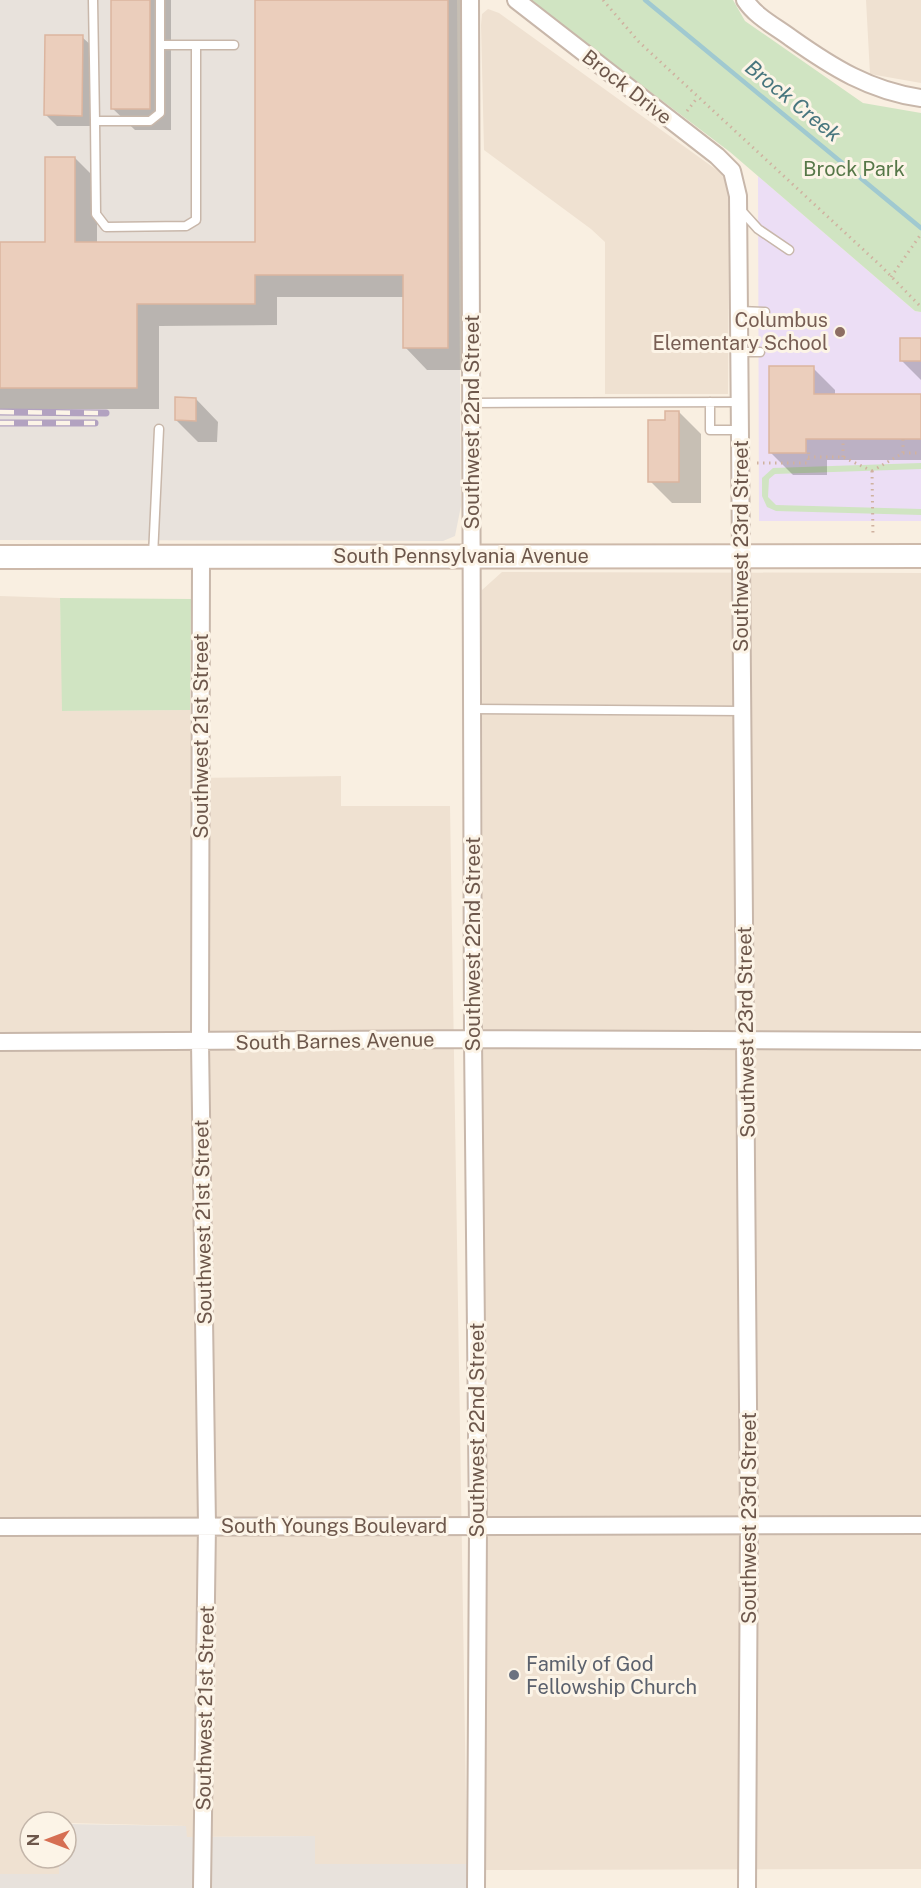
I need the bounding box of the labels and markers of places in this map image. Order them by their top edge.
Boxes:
place label: Columbus Elementary School [653,308,828,355]
marker: Columbus Elementary School [833,325,847,339]
place label: Family of God Fellowship Church [526,1652,697,1699]
marker: Family of God Fellowship Church [507,1668,521,1682]

